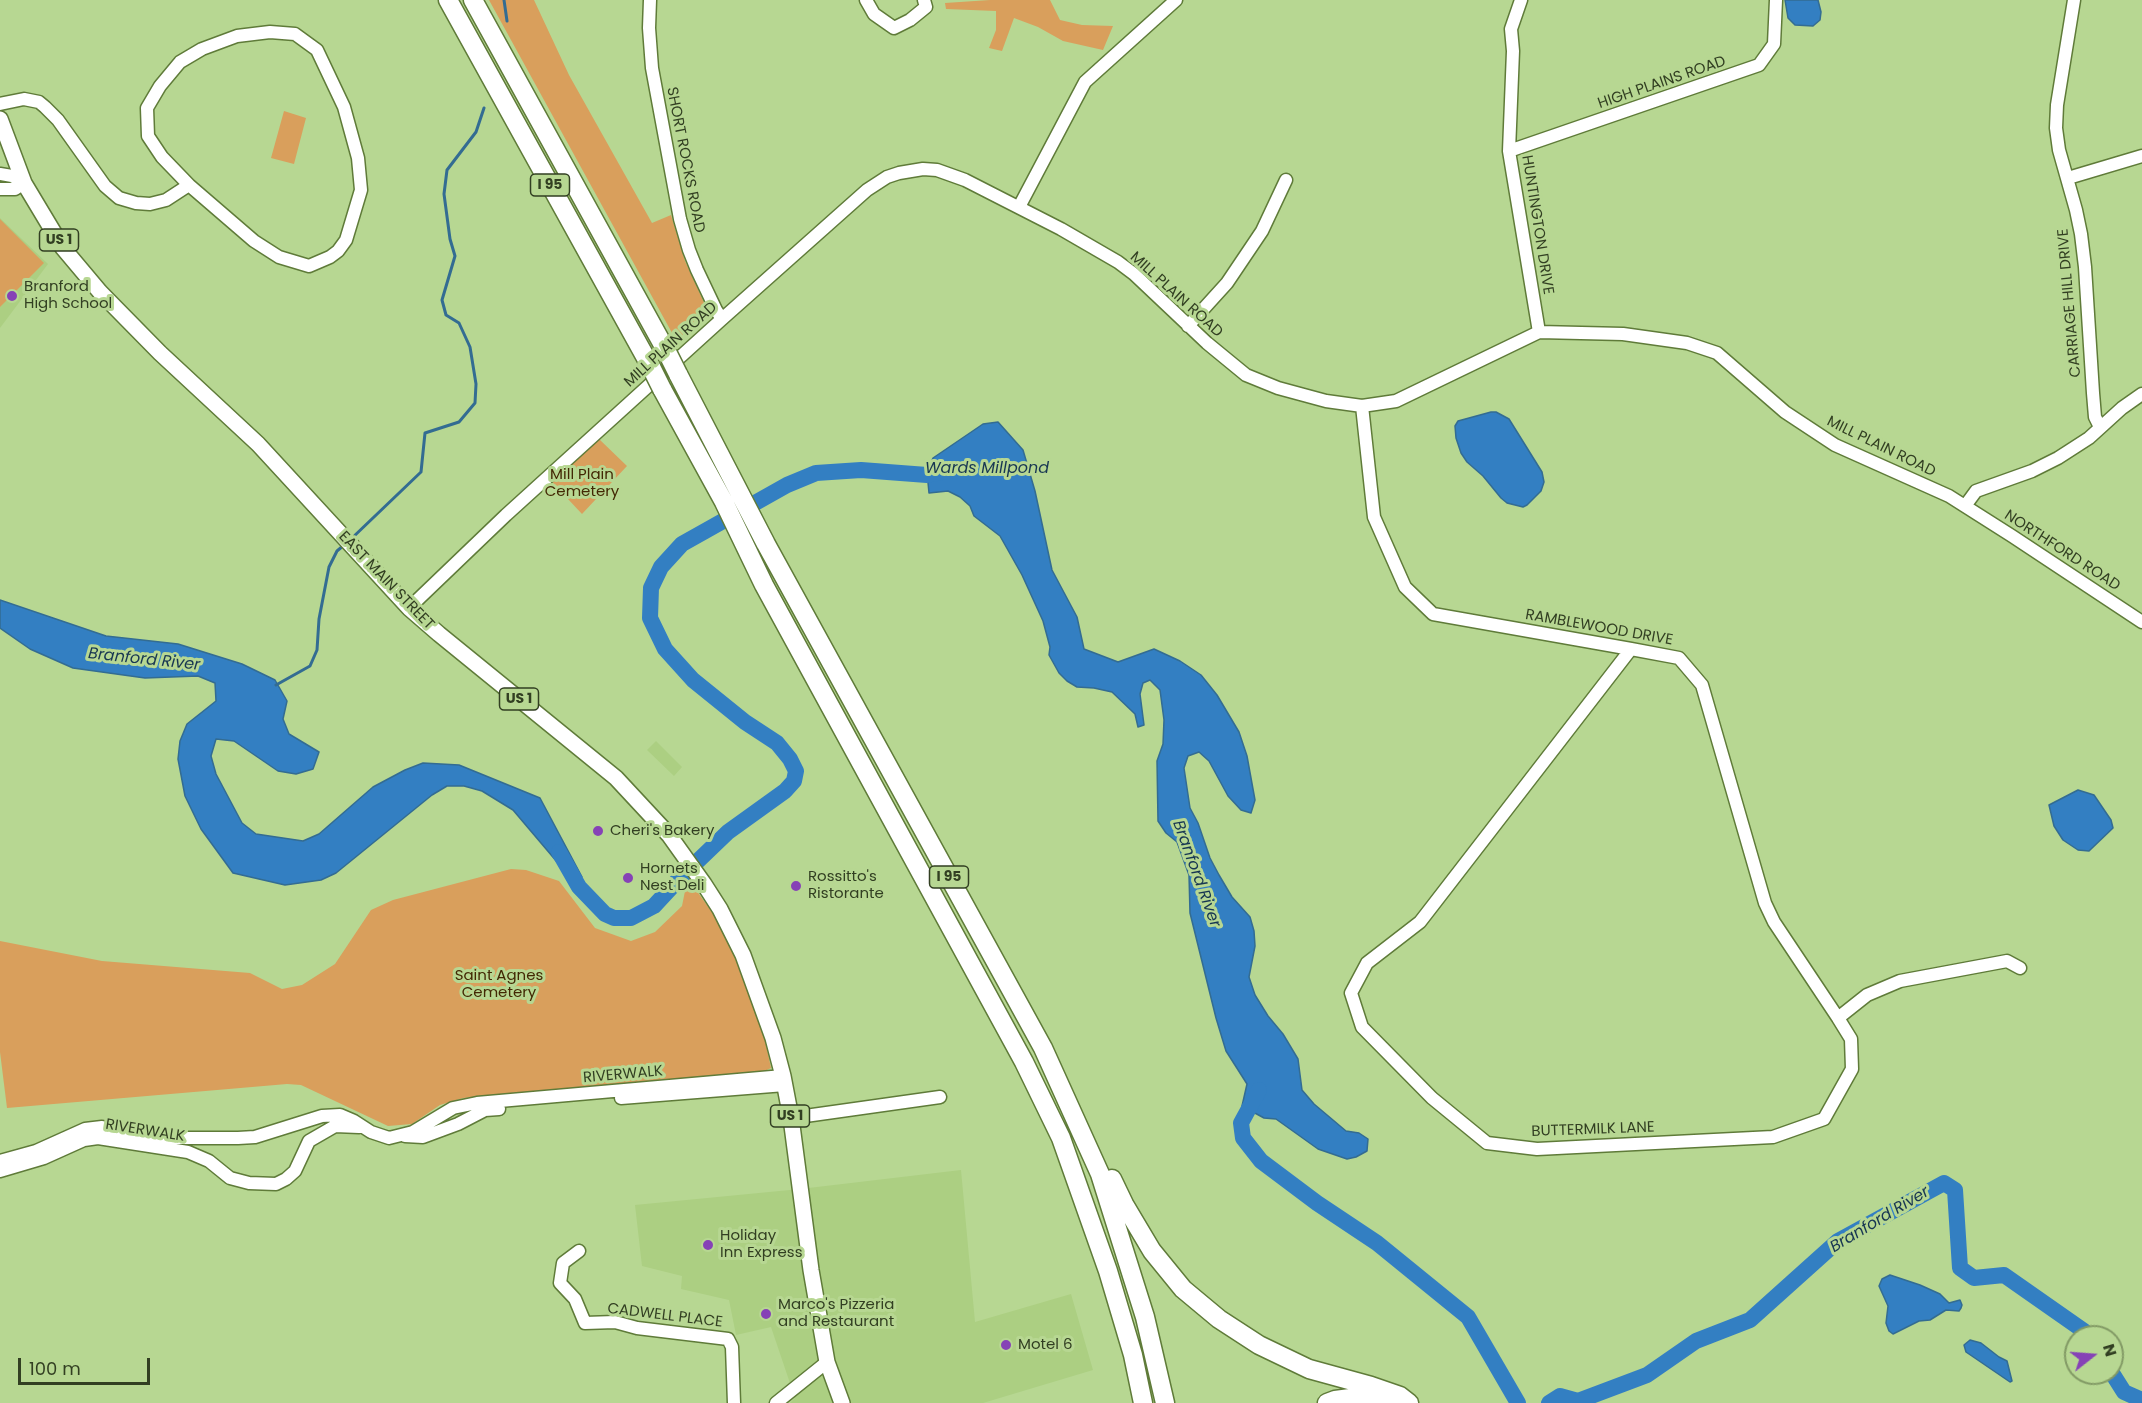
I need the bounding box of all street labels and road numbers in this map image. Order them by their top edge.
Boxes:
street label: HIGH PLAINS ROAD [1596,53,1728,113]
street label: SHORT ROCKS ROAD [662,86,708,234]
street label: HUNTINGTON DRIVE [1517,154,1557,296]
road number: I 95 [530,174,570,196]
street label: CARRIAGE HILL DRIVE [2055,228,2085,378]
road number: US 1 [40,229,78,251]
street label: MILL PLAIN ROAD [1126,249,1226,341]
street label: MILL PLAIN ROAD [621,299,721,391]
street label: MILL PLAIN ROAD [1824,413,1938,481]
street label: NORTHFORD ROAD [2001,507,2123,595]
street label: EAST MAIN STREET [335,528,437,634]
street label: RAMBLEWOOD DRIVE [1524,606,1674,650]
road number: US 1 [500,688,538,710]
road number: I 95 [930,866,968,888]
street label: RIVERWALK [582,1063,664,1087]
road number: US 1 [770,1105,810,1127]
street label: RIVERWALK [104,1116,186,1146]
street label: BUTTERMILK LANE [1531,1119,1655,1141]
street label: CADWELL PLACE [606,1300,724,1332]

